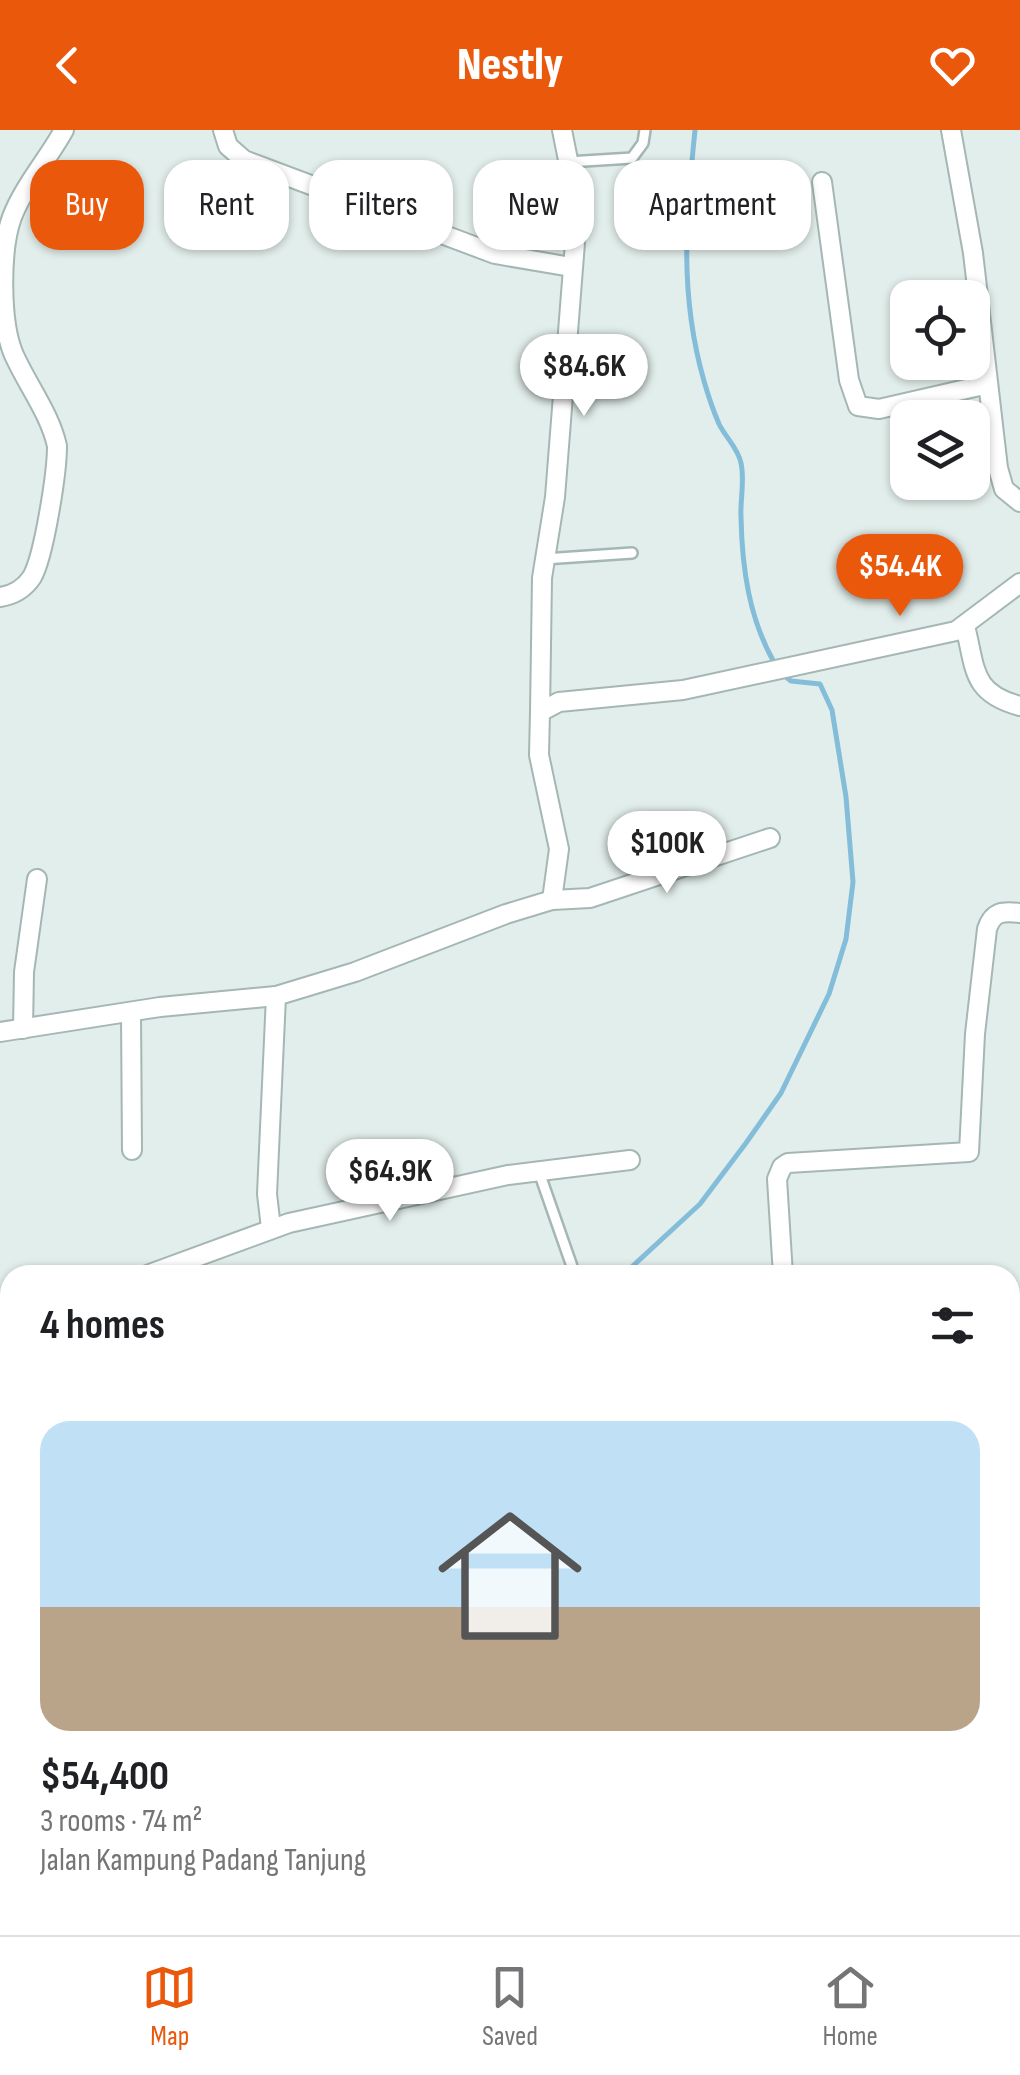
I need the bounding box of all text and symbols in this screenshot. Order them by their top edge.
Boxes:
icon: back [40,38,95,93]
text: Nestly [457,38,563,93]
icon: heart [925,38,980,93]
chip: Buy [30,160,144,250]
chip: Rent [164,160,289,250]
chip: Filters [309,160,453,250]
chip: New [473,160,594,250]
chip: Apartment [614,160,811,250]
map controls [890,280,990,500]
button: locate [890,280,990,380]
pin: $84.6K [503,334,665,419]
text: $84.6K [542,347,626,386]
button: layers [890,400,990,500]
pin: $54.4K [819,534,981,619]
text: $54.4K [858,547,942,586]
pin: $100K [597,811,737,896]
text: $100K [629,824,705,863]
pin: $64.9K [309,1139,471,1224]
text: $64.9K [348,1152,432,1191]
icon: filters [925,1298,980,1353]
text: 4 homes [40,1300,165,1351]
icon: home [420,1486,600,1666]
text: $54,400 [40,1751,169,1802]
text: 3 rooms · 74 m² [40,1802,202,1841]
text: Jalan Kampung Padang Tanjung [40,1841,366,1880]
tab: Map [142,1960,197,2053]
tab: Saved [482,1960,538,2053]
tab: Home [823,1960,878,2053]

